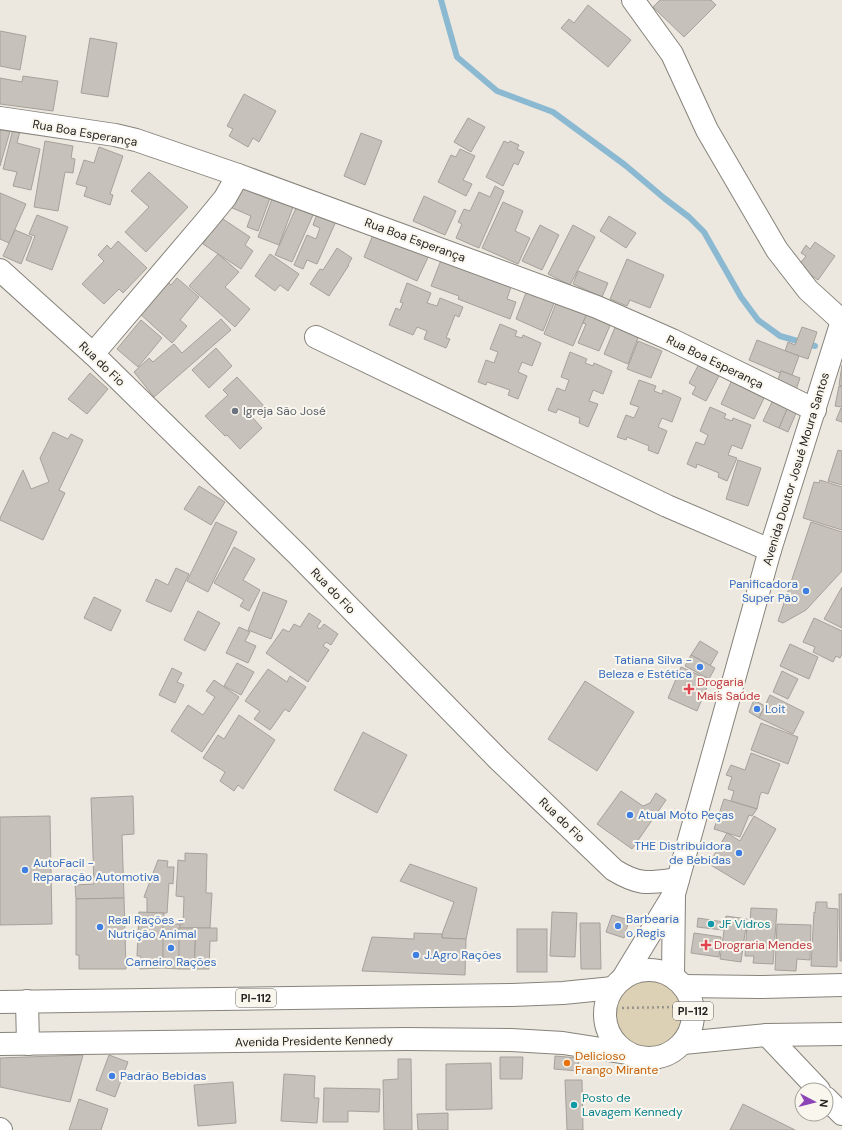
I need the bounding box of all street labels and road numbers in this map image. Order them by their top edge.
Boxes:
street label: Rua Boa Esperança [31,116,139,150]
street label: Rua Boa Esperança [362,214,468,266]
street label: Rua Boa Esperança [664,332,766,392]
street label: Rua do Fio [76,338,128,390]
street label: Avenida Doutor Josué Moura Santos [759,371,833,567]
street label: Rua do Fio [307,565,359,617]
street label: Rua do Fio [536,794,588,846]
road number: PI-112 [236,989,276,1007]
road number: PI-112 [673,1002,713,1020]
street label: Avenida Presidente Kennedy [235,1032,393,1050]

